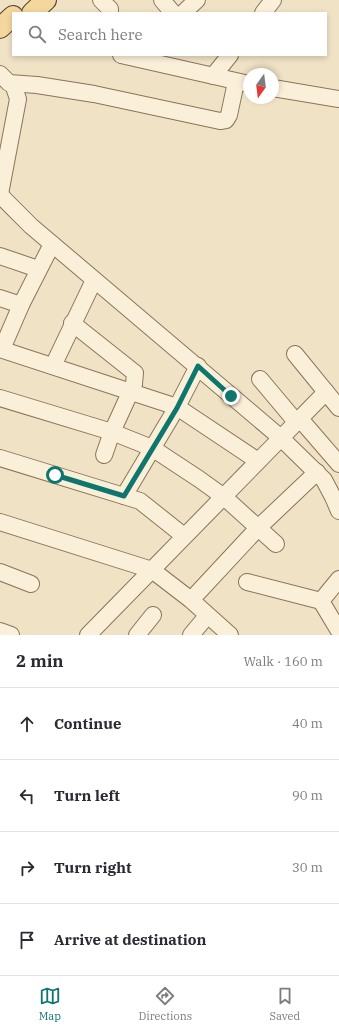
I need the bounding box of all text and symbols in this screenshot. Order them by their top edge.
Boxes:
search box [12,12,327,56]
icon: search [26,23,48,45]
text: Search here [58,25,143,44]
north arrow [243,68,279,104]
route end [222,387,240,405]
route start [46,466,64,484]
text: 2 min [16,650,64,672]
text: Walk · 160 m [244,653,323,670]
icon: ahead [16,713,38,735]
text: Continue [54,714,121,733]
text: 40 m [292,715,323,732]
icon: left [16,785,38,807]
text: Turn left [54,786,120,805]
text: 90 m [292,787,323,804]
icon: right [16,857,38,879]
text: Turn right [54,858,132,877]
text: 30 m [292,859,323,876]
icon: arrive [16,929,38,951]
text: Arrive at destination [54,930,206,949]
tab: Map [39,985,61,1023]
tab: Directions [138,985,192,1023]
tab: Saved [269,985,300,1023]

